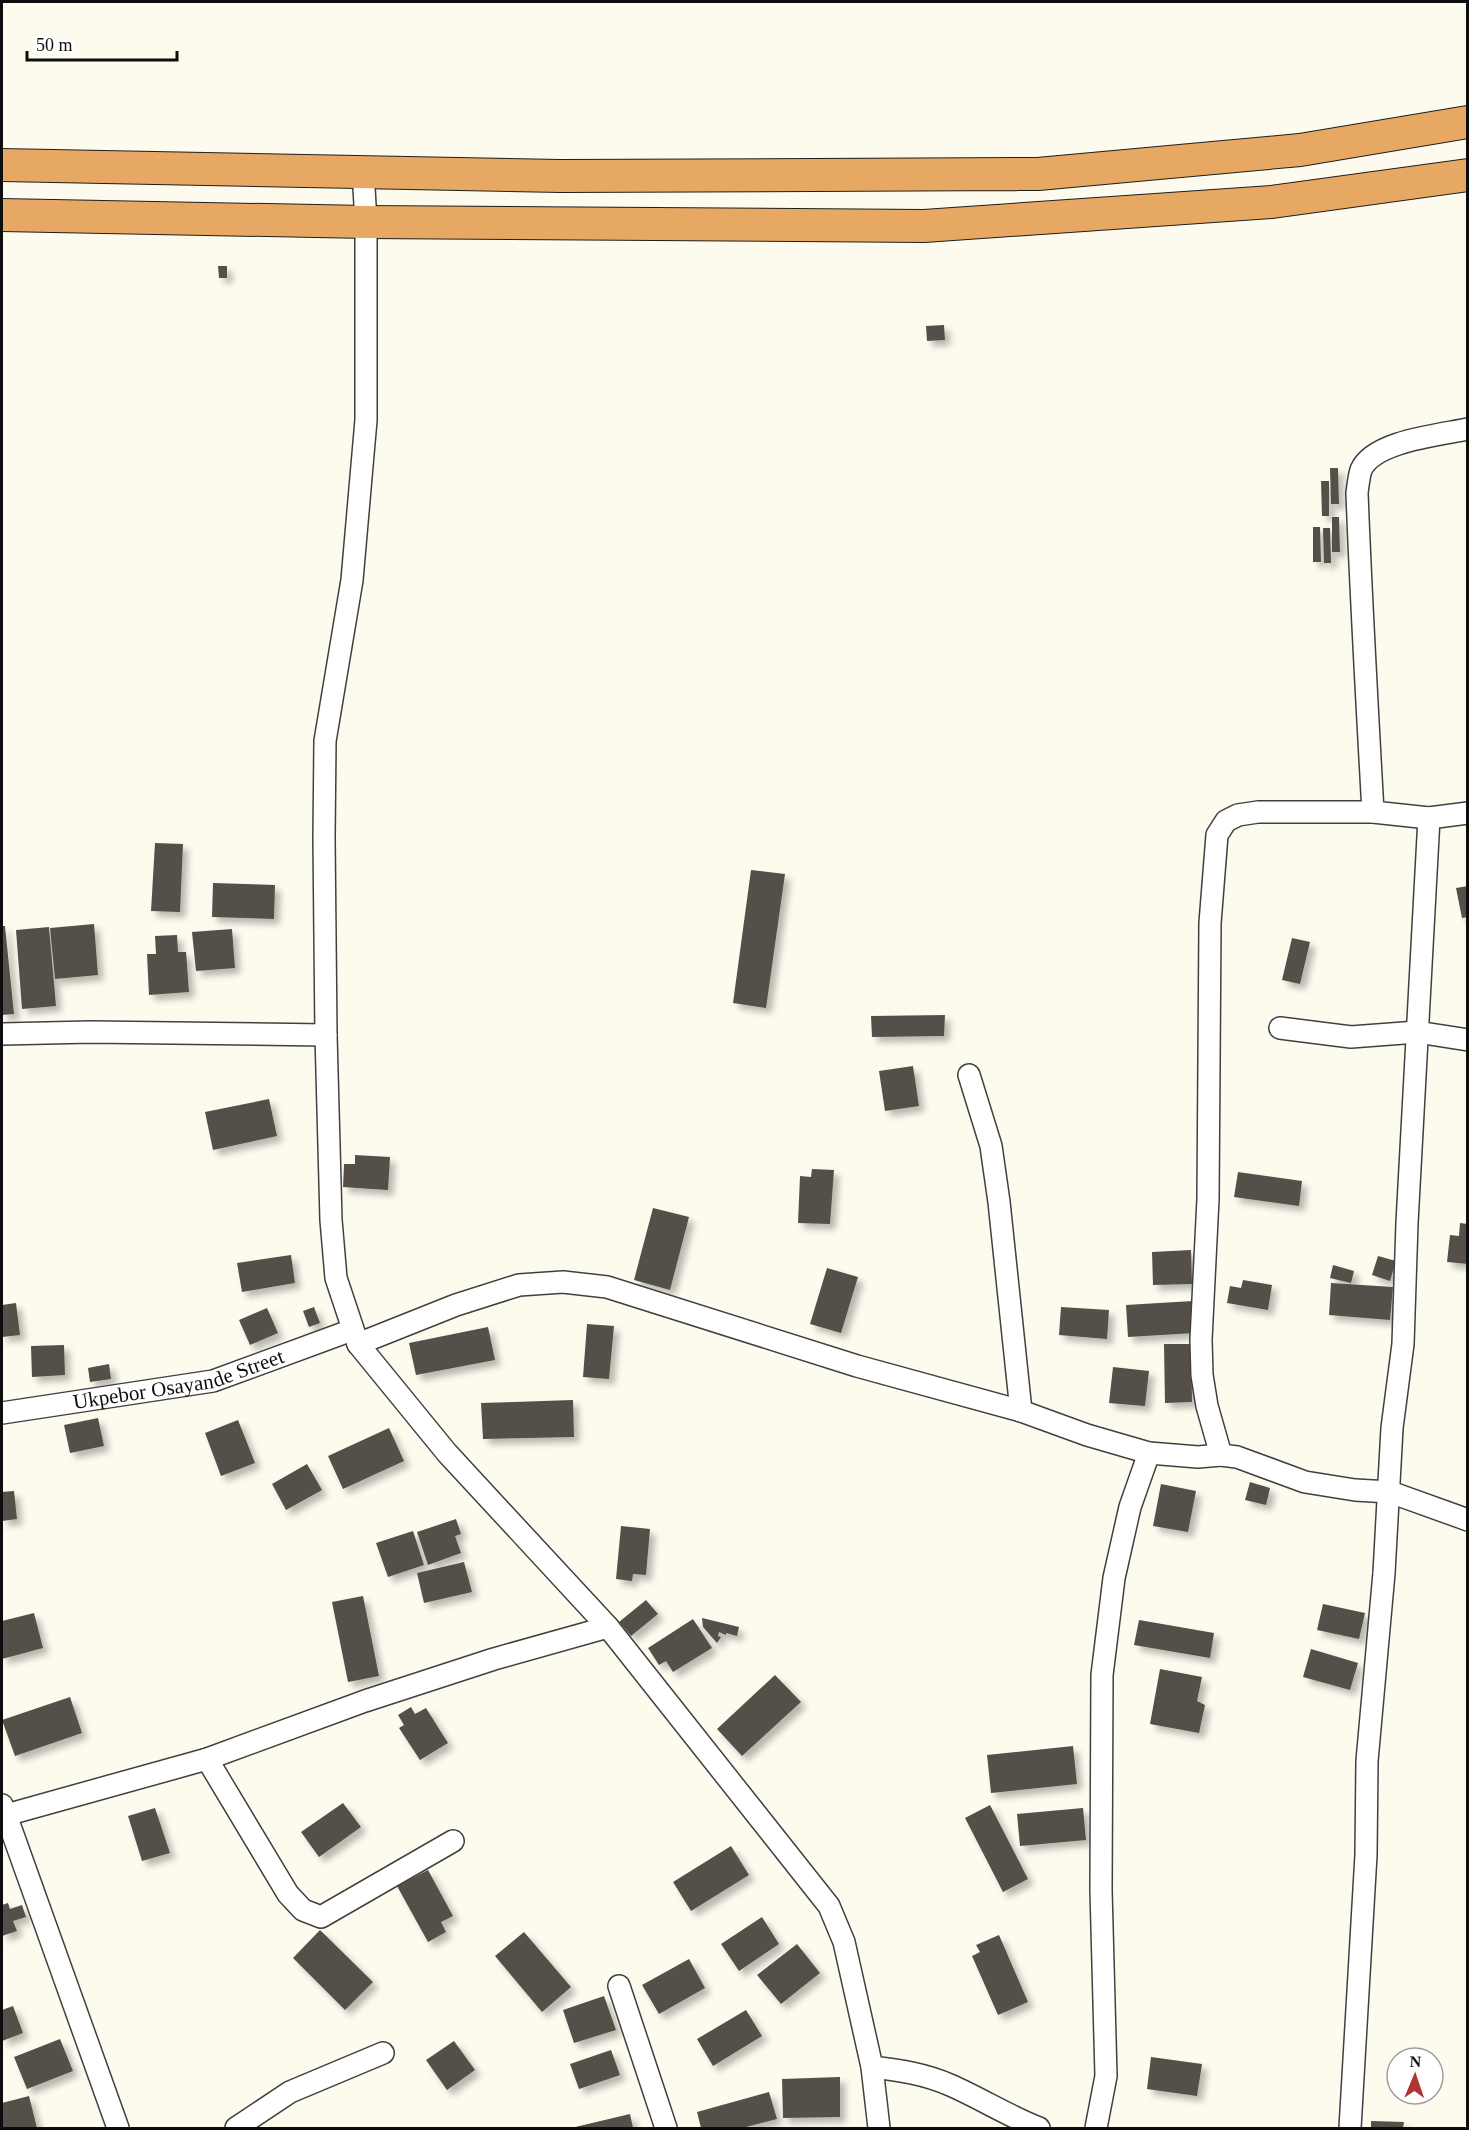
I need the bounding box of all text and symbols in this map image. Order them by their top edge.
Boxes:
scale bar [27,24,177,62]
text: 50 m [36,35,73,55]
street label: Ukpebor Osayande Street [71,1344,287,1414]
north arrow [1385,2046,1445,2106]
text: N [1409,2053,1422,2070]

